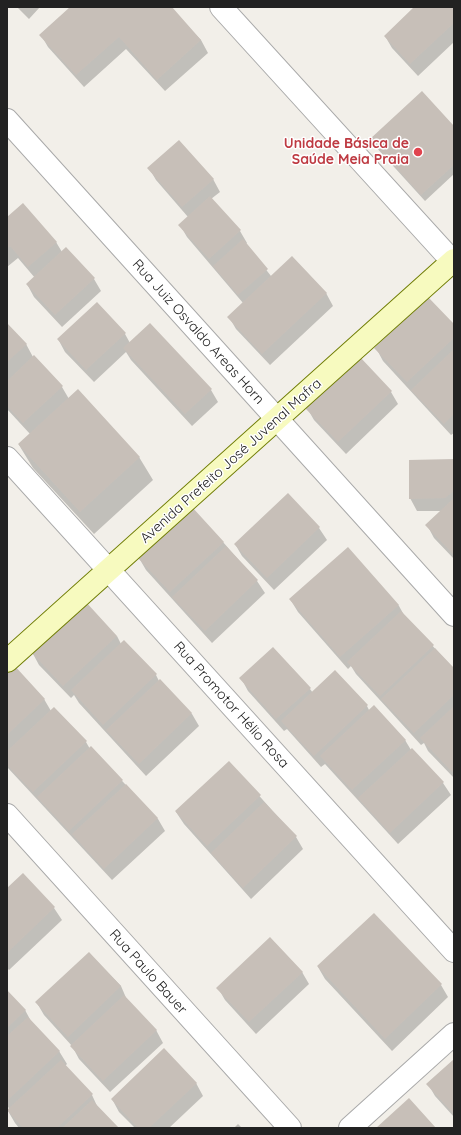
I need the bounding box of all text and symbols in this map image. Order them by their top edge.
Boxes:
place label: Unidade Básica de Saúde Meia Praia [284,136,409,168]
marker: Unidade Básica de Saúde Meia Praia [412,146,424,158]
street label: Rua Juiz Osvaldo Areas Horn [129,256,267,408]
street label: Avenida Prefeito José Juvenal Mafra [137,375,325,547]
street label: Rua Promotor Hélio Rosa [170,638,292,772]
street label: Rua Paulo Bauer [106,926,190,1018]

